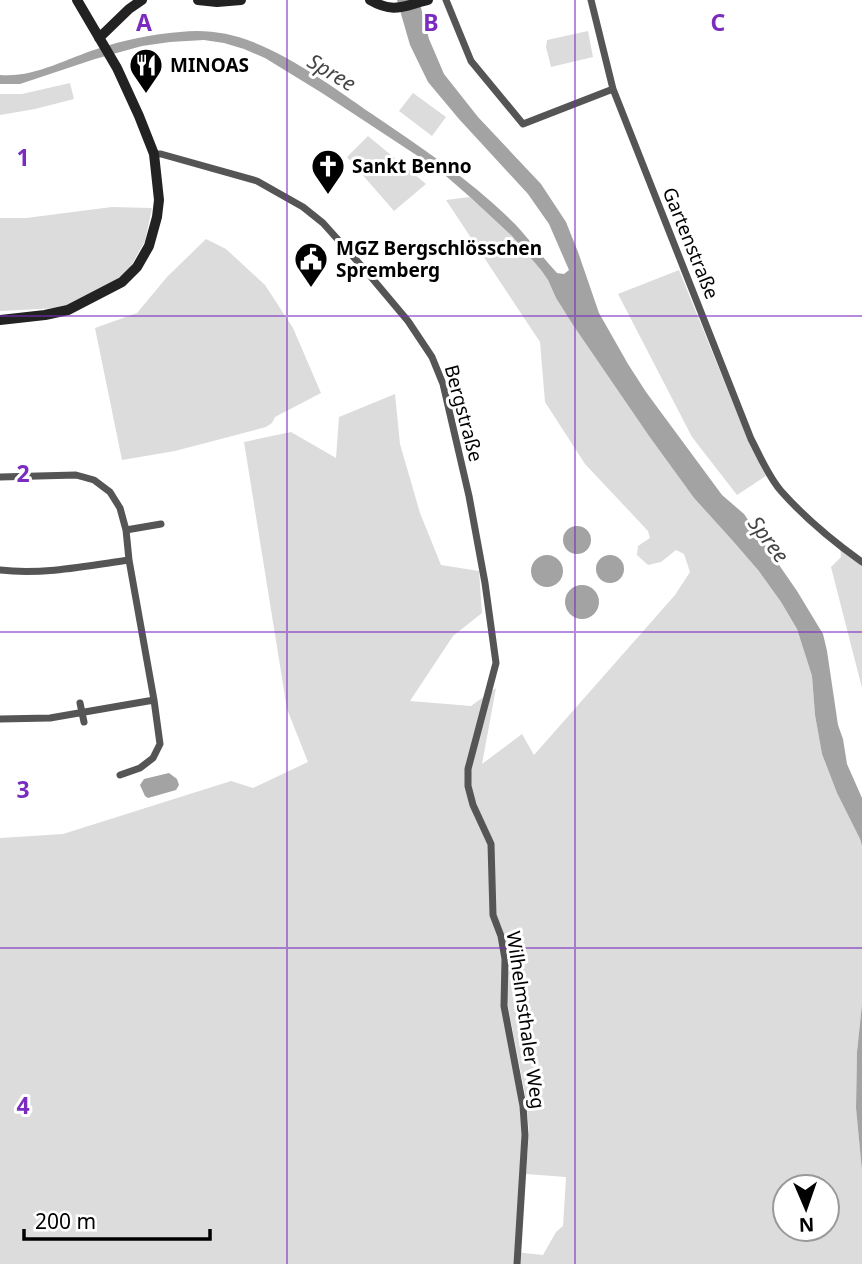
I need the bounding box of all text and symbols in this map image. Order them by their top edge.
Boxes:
text: A [136,6,152,38]
text: B [423,6,439,38]
text: C [711,6,726,38]
restaurant icon: MINOAS [127,46,165,95]
water label: Spree [303,47,361,97]
place label: MINOAS [170,52,249,78]
text: 1 [16,141,30,173]
church icon: Sankt Benno [309,147,347,196]
place label: Sankt Benno [352,153,472,179]
street label: Gartenstraße [657,183,725,303]
place label: MGZ Bergschlösschen Spremberg [336,235,542,283]
public building icon: MGZ Bergschlösschen Spremberg [292,240,330,289]
street label: Bergstraße [439,362,489,464]
text: 2 [16,457,30,489]
water label: Spree [742,510,796,568]
text: 3 [16,773,30,805]
street label: Wilhelmsthaler Weg [501,930,551,1110]
text: 4 [16,1089,30,1121]
north arrow [771,1173,841,1243]
scale bar [24,1198,210,1242]
text: 200 m [35,1207,96,1235]
text: N [798,1212,815,1238]

